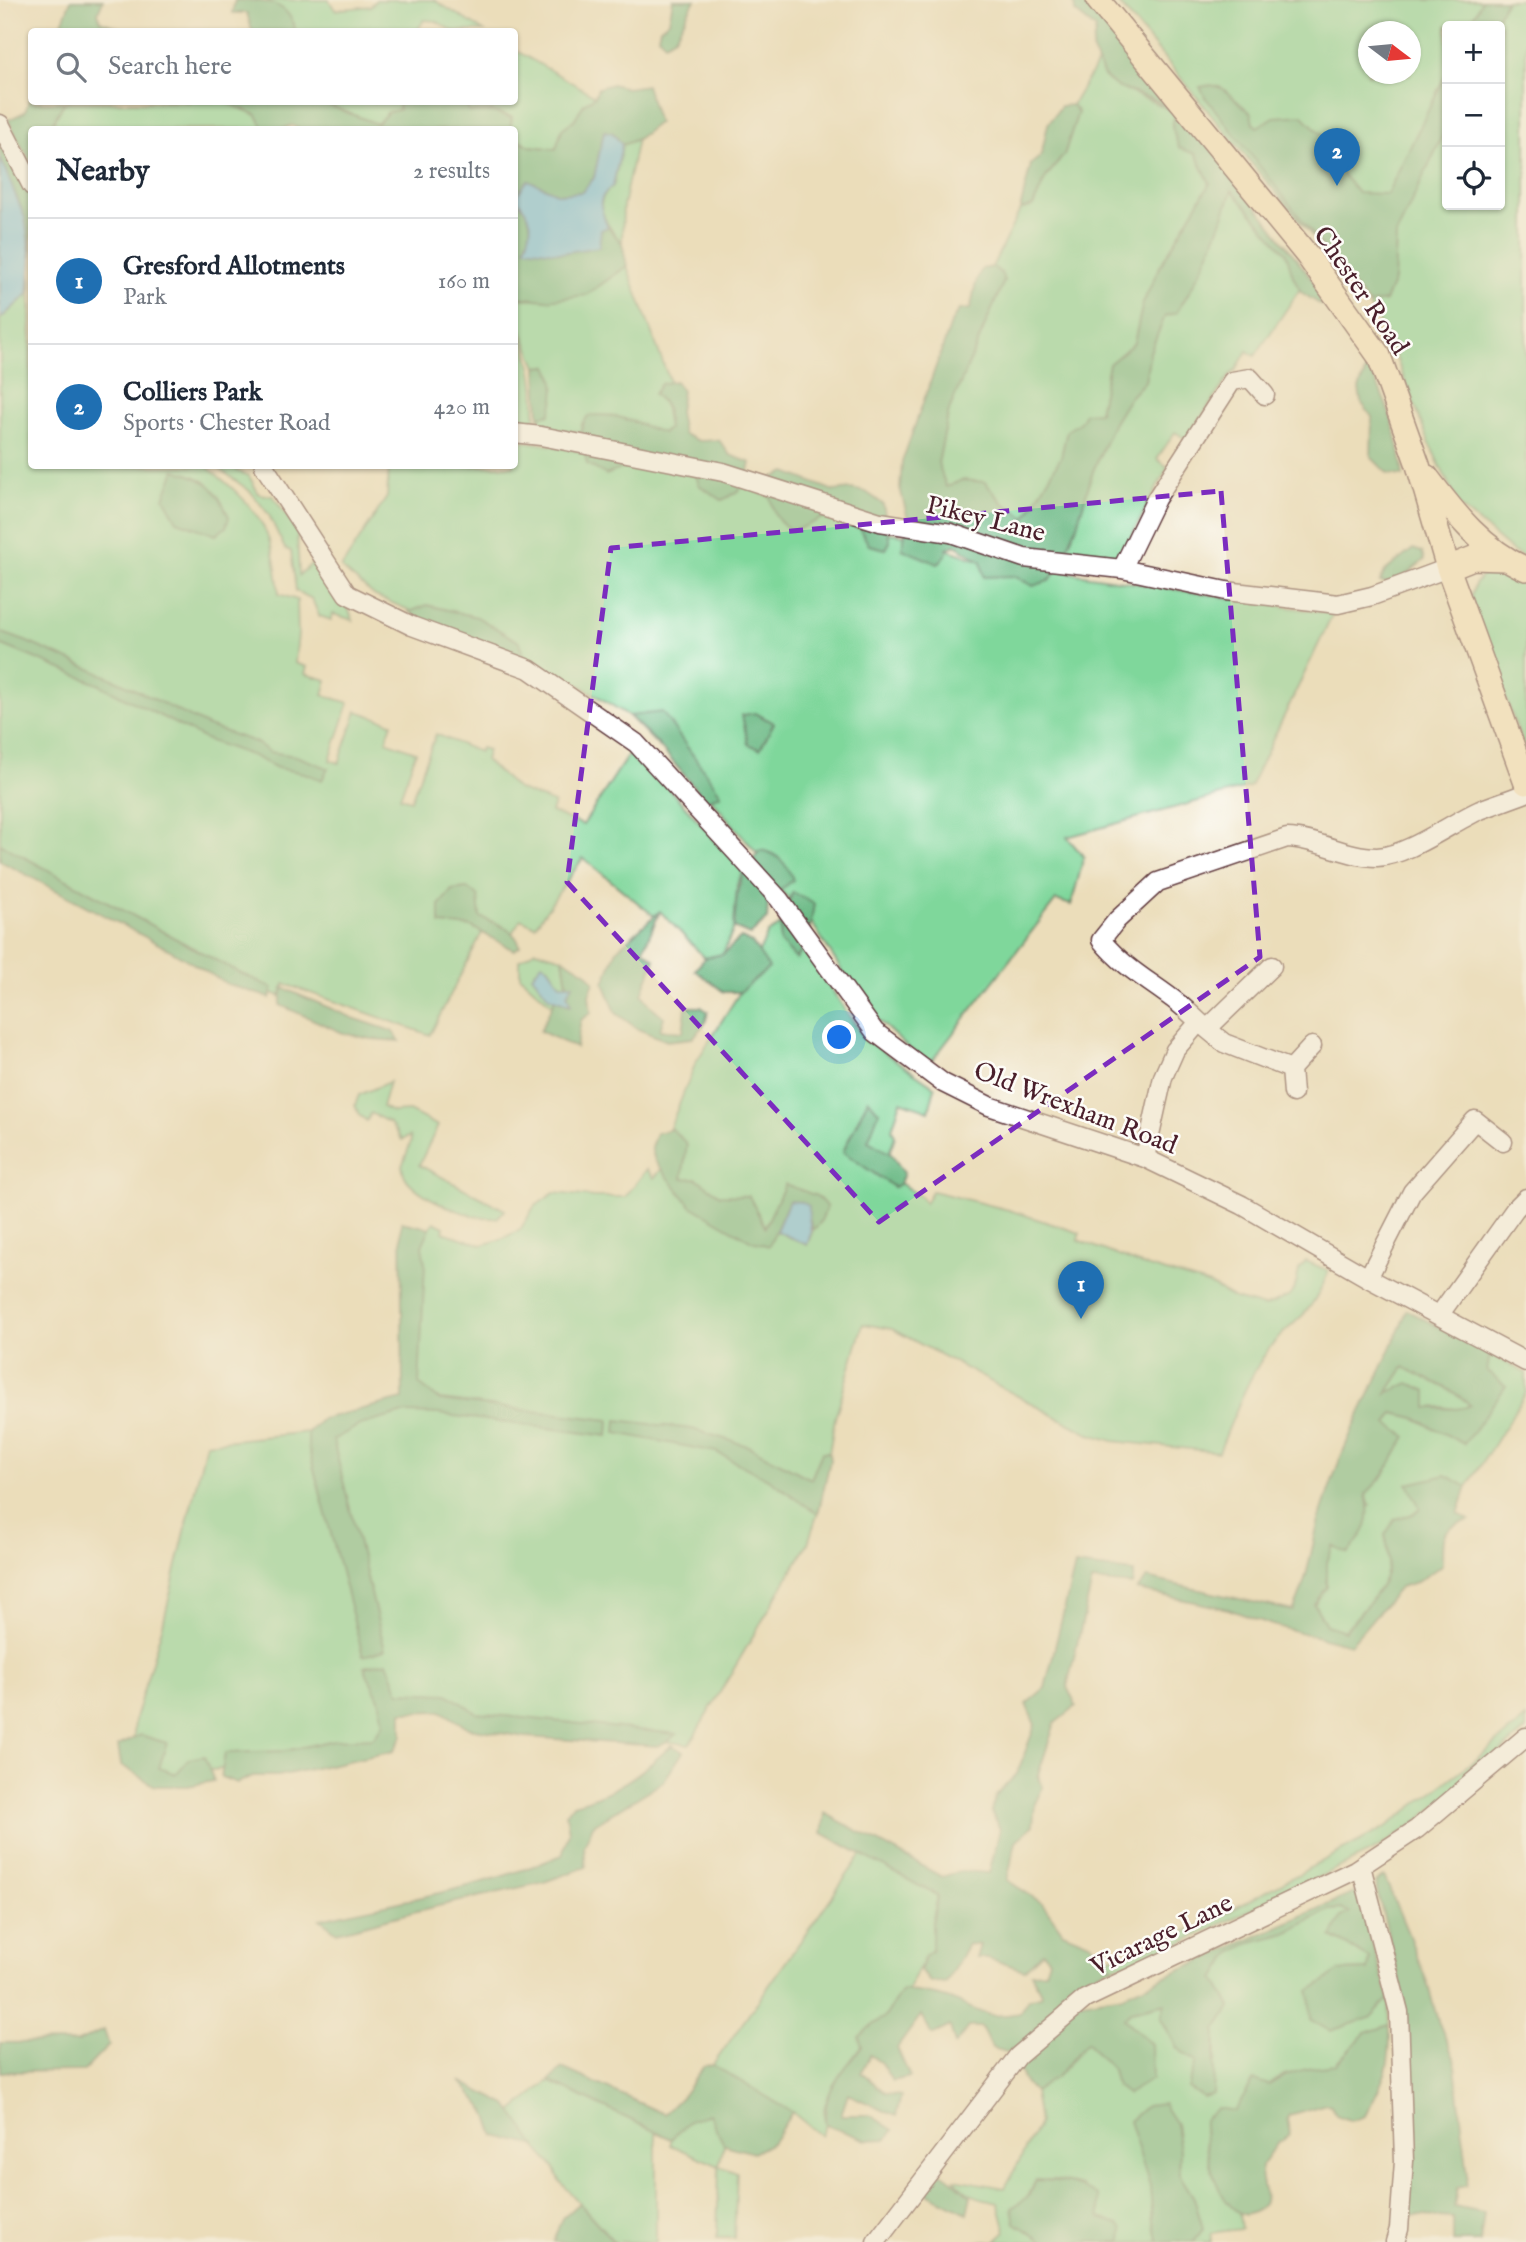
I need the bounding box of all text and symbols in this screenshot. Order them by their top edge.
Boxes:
north arrow [1358,21,1421,84]
map controls [1442,21,1505,210]
button: + [1442,21,1505,84]
search box [28,28,518,105]
icon: search [52,48,90,86]
text: Search here [108,50,232,83]
button: − [1442,84,1505,147]
pin: 2 [1314,128,1360,186]
button: locate [1442,147,1505,210]
text: Nearby [56,153,149,191]
text: 2 results [413,157,490,186]
street label: Chester Road [1306,220,1416,362]
text: Gresford Allotments [123,250,345,283]
text: 1 [75,267,83,296]
text: 160 m [438,267,490,296]
text: Park [123,283,167,312]
text: Colliers Park [123,376,262,409]
text: 2 [74,393,84,422]
text: 420 m [434,393,490,422]
text: Sports · Chester Road [123,409,330,438]
street label: Pikey Lane [923,489,1049,550]
your location [822,1020,856,1054]
street label: Old Wrexham Road [969,1054,1182,1162]
pin: 1 [1058,1261,1104,1319]
street label: Vicarage Lane [1084,1887,1238,1984]

